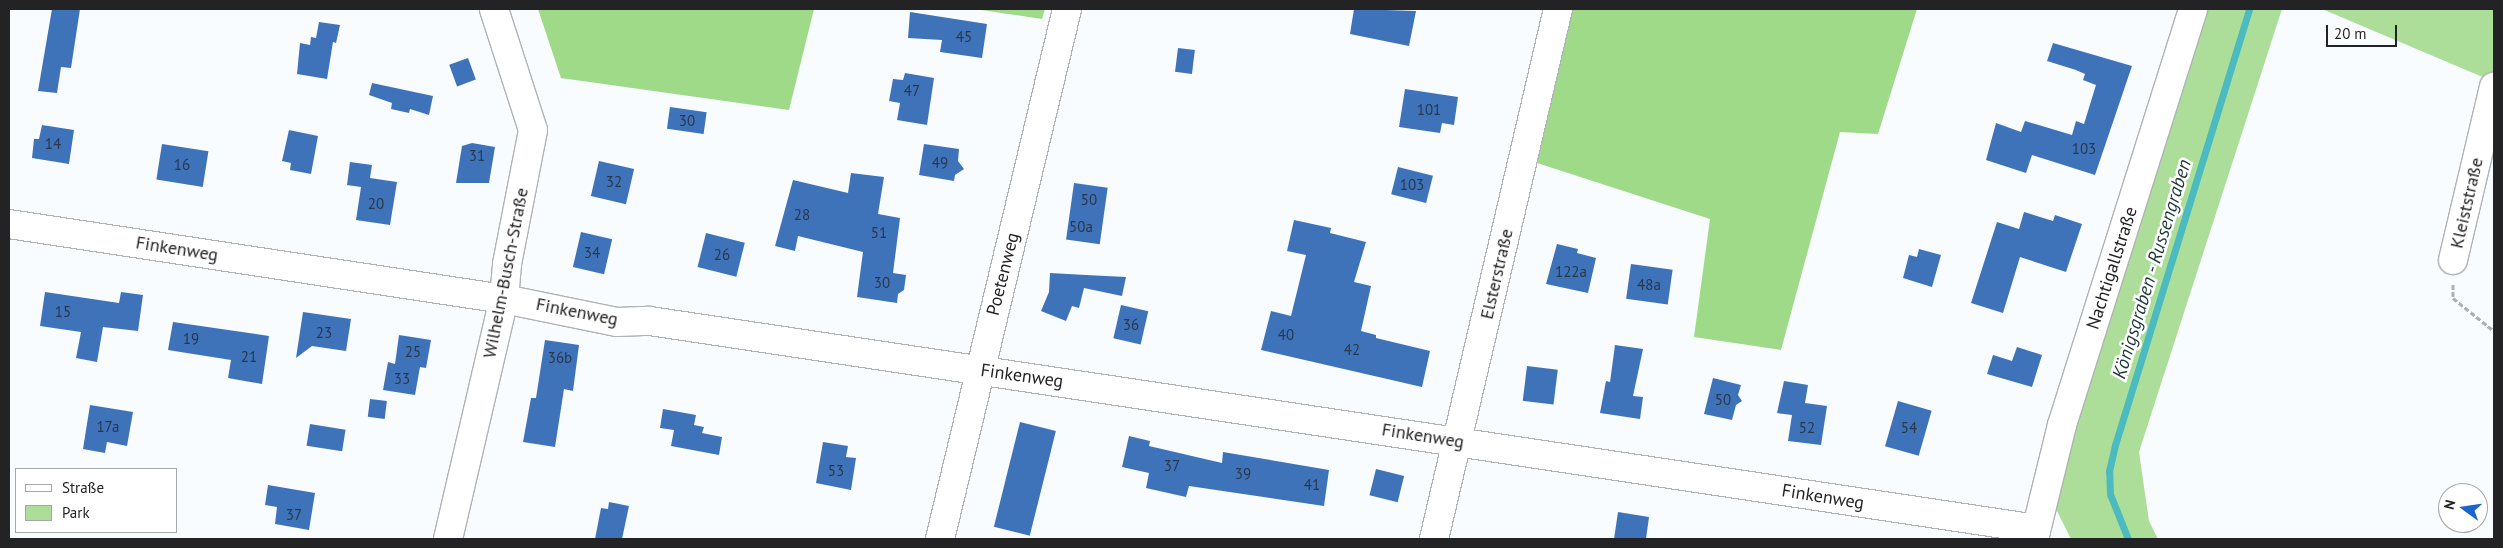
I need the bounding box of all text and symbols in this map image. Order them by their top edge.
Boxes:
scale bar [2328,15,2399,47]
text: 20 m [2334,24,2367,43]
house number: 45 [956,28,972,46]
house number: 47 [904,82,920,100]
house number: 101 [1417,101,1441,119]
house number: 30 [679,112,695,130]
house number: 14 [45,135,61,153]
house number: 103 [2072,140,2096,158]
house number: 31 [469,147,485,165]
house number: 49 [932,154,948,172]
house number: 16 [174,156,190,174]
water label: Königsgraben - Russengraben [2108,156,2196,382]
street label: Kleiststraße [2446,156,2488,250]
house number: 32 [606,173,622,191]
house number: 103 [1400,176,1424,194]
street label: Wilhelm-Busch-Straße [479,186,533,360]
house number: 50 [1081,191,1097,209]
house number: 20 [368,195,384,213]
street label: Nachtigallstraße [2082,204,2142,332]
house number: 28 [794,206,810,224]
house number: 50a [1069,218,1093,236]
house number: 51 [871,224,887,242]
street label: Elsterstraße [1476,227,1518,321]
street label: Poetenweg [982,230,1024,318]
street label: Finkenweg [134,232,220,266]
house number: 34 [584,244,600,262]
house number: 26 [714,246,730,264]
house number: 122a [1555,263,1587,281]
house number: 30 [874,274,890,292]
house number: 48a [1637,276,1661,294]
street label: Finkenweg [534,293,620,331]
house number: 15 [55,303,71,321]
house number: 36 [1123,316,1139,334]
house number: 23 [316,324,332,342]
house number: 40 [1278,326,1294,344]
house number: 19 [183,330,199,348]
house number: 42 [1344,341,1360,359]
house number: 25 [405,343,421,361]
house number: 21 [241,348,257,366]
house number: 36b [548,349,572,367]
street label: Finkenweg [979,360,1065,392]
house number: 33 [394,370,410,388]
house number: 50 [1715,391,1731,409]
house number: 17a [96,418,120,436]
street label: Finkenweg [1380,419,1466,453]
house number: 52 [1799,419,1815,437]
house number: 54 [1901,419,1917,437]
house number: 37 [1164,457,1180,475]
house number: 53 [828,462,844,480]
house number: 39 [1235,465,1251,483]
legend [15,468,178,533]
house number: 41 [1304,476,1320,494]
text: Straße [62,478,104,497]
street label: Finkenweg [1780,480,1866,514]
north arrow [2438,483,2488,533]
text: N [2440,498,2459,511]
text: Park [62,503,90,522]
house number: 37 [286,506,302,524]

